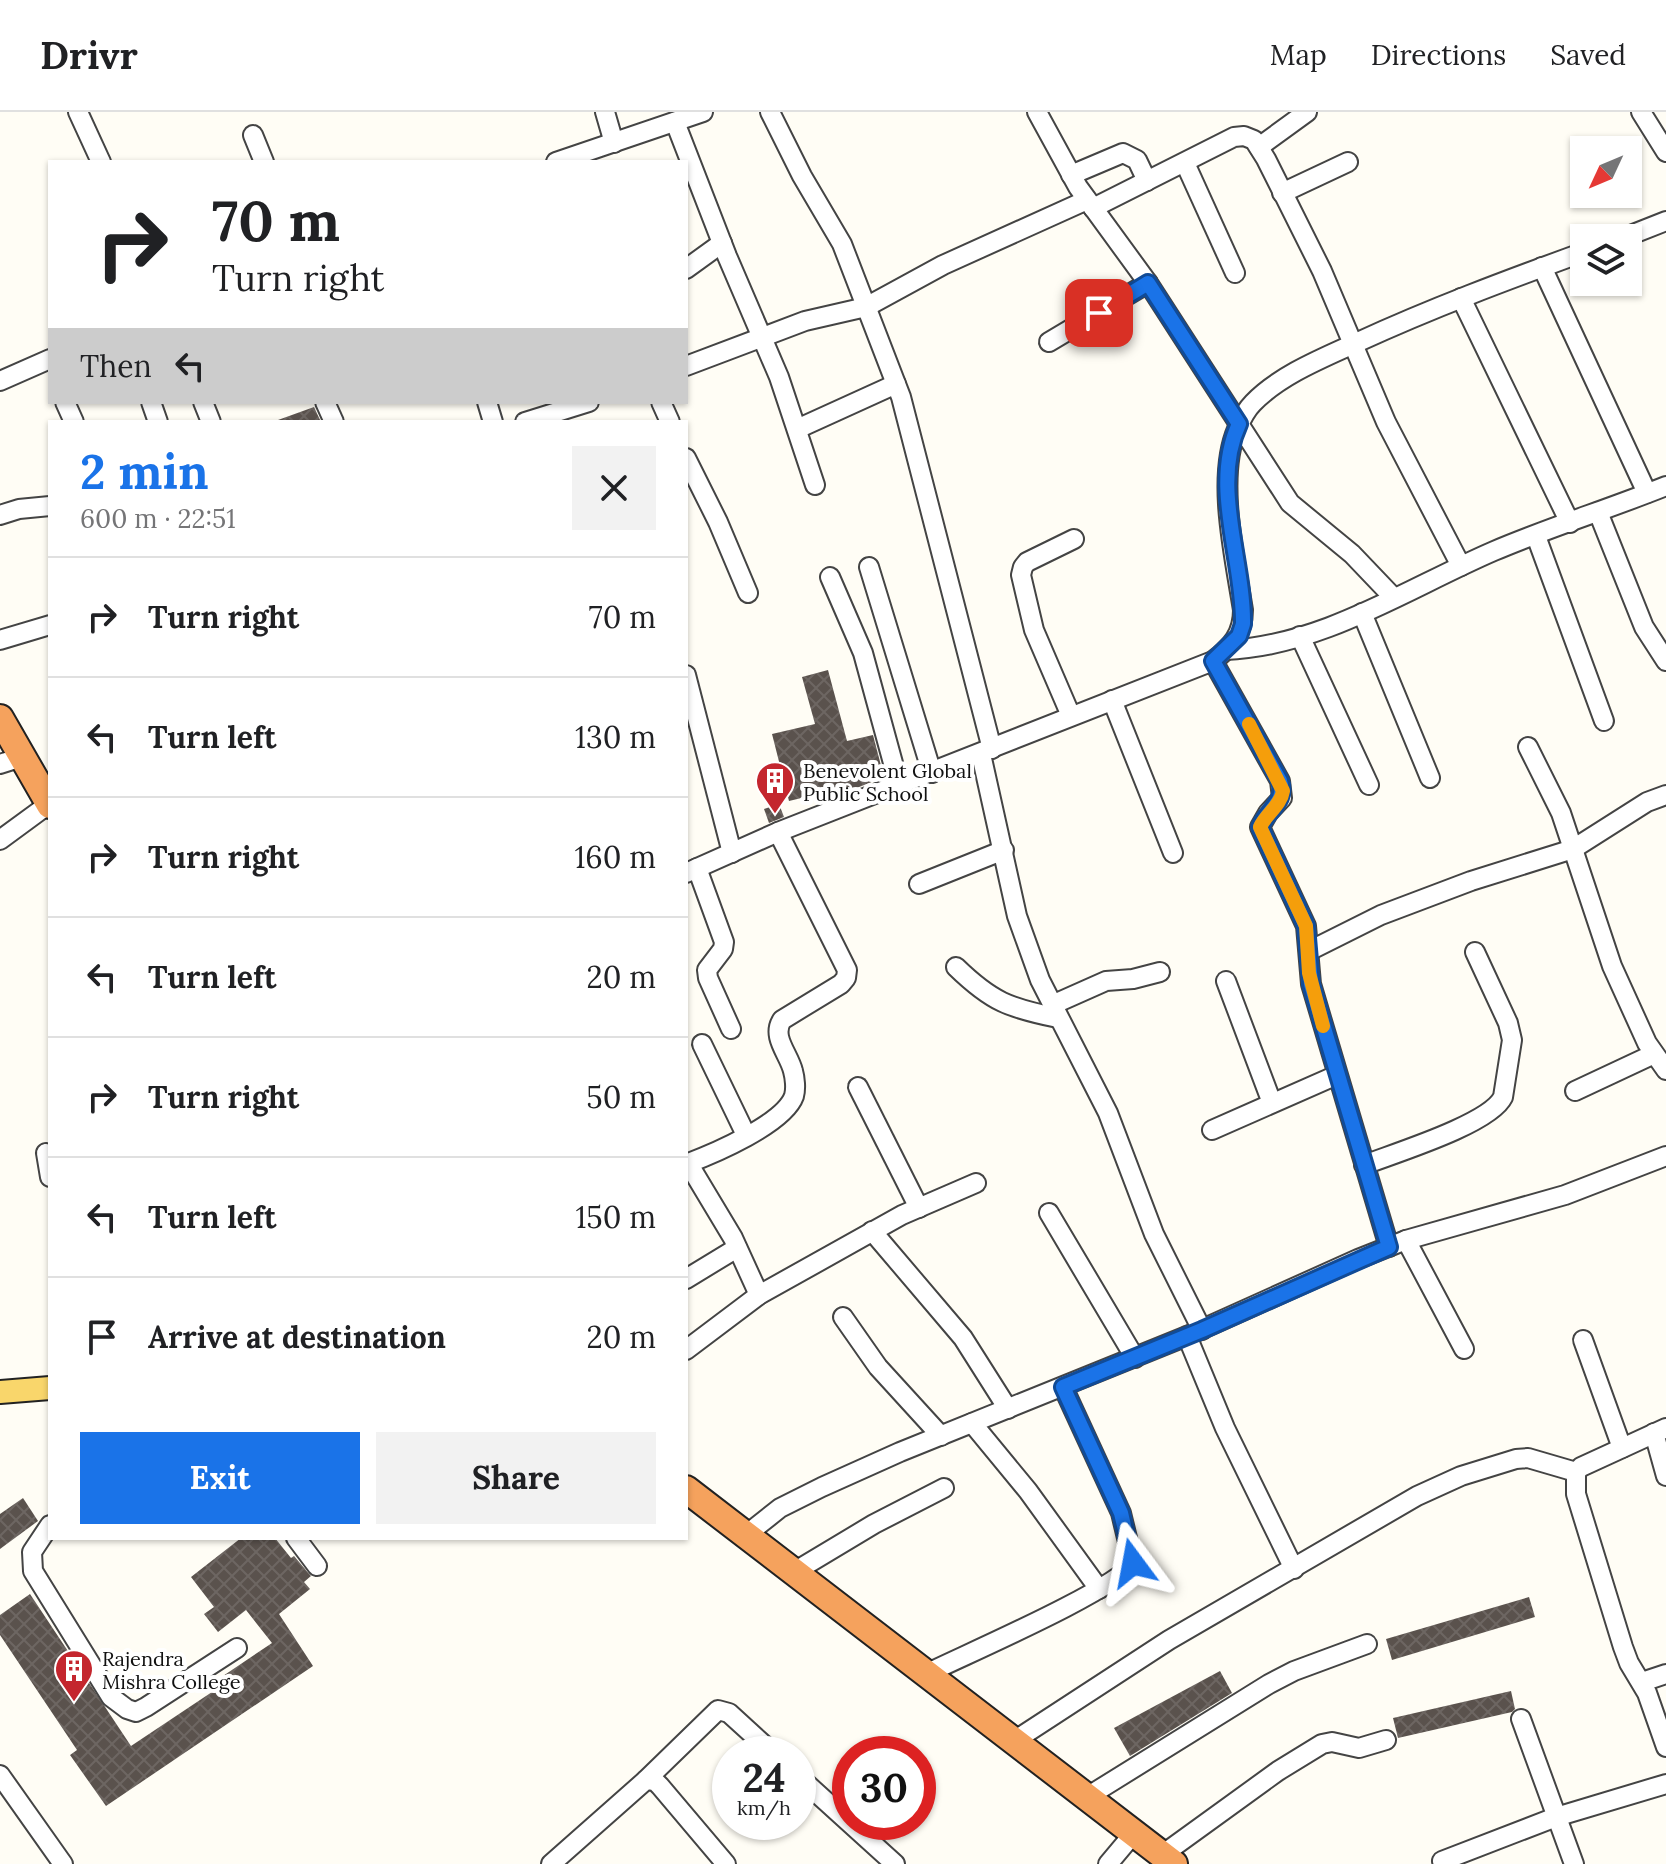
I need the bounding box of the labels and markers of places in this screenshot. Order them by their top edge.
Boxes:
pin [1065,279,1133,347]
place label: Benevolent Global Public School [803,758,972,806]
building icon: Benevolent Global Public School [754,760,796,815]
place label: Rajendra Mishra College [102,1646,241,1694]
building icon: Rajendra Mishra College [53,1648,95,1703]

